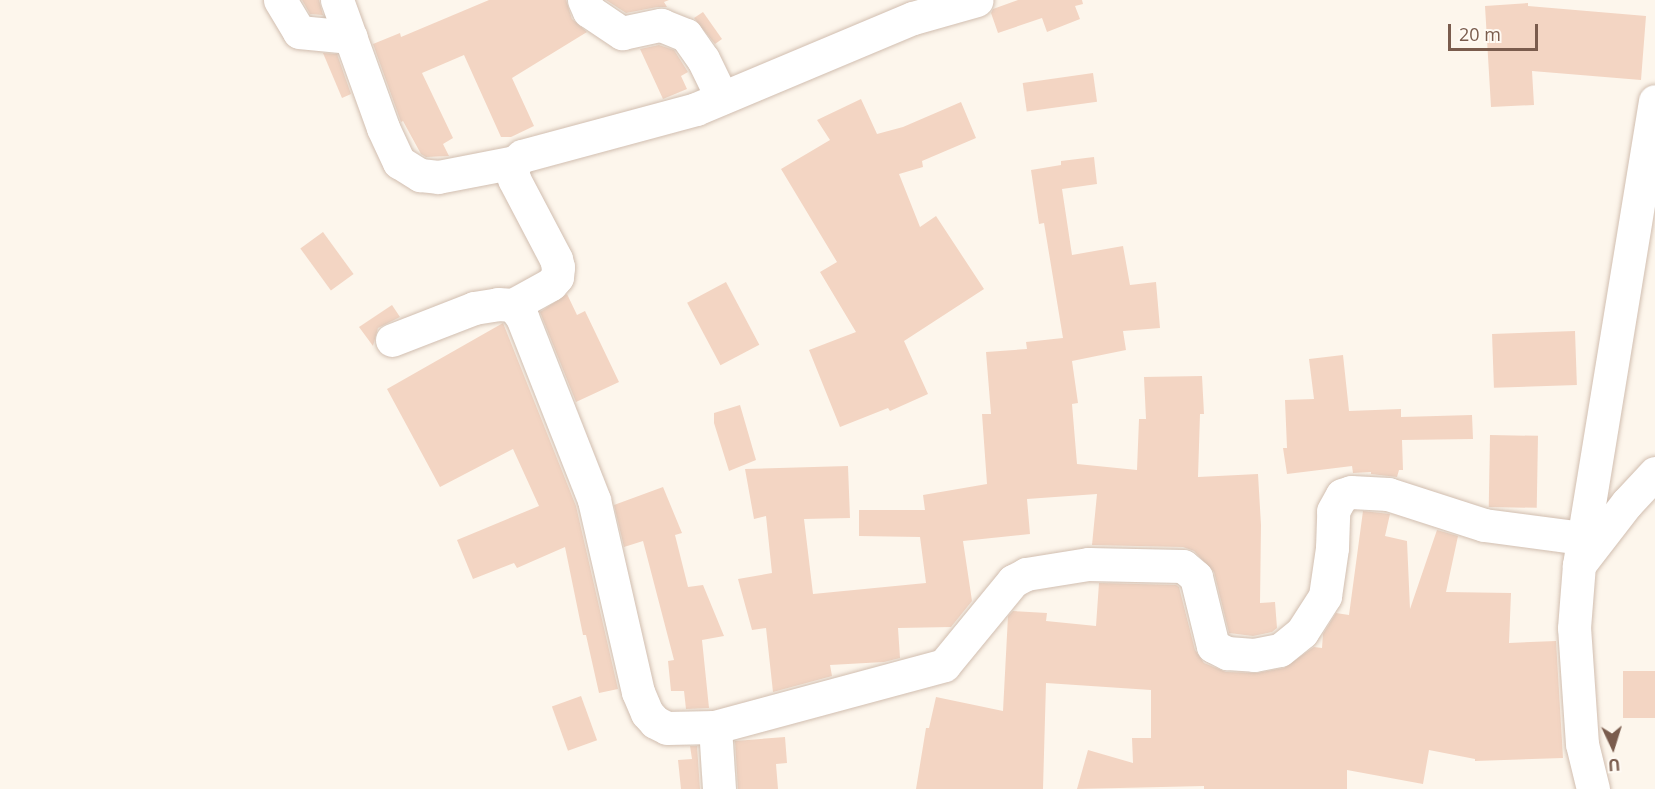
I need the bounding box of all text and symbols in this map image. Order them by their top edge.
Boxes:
scale bar [1451,12,1541,50]
text: 20 m [1459,22,1501,46]
north arrow [1583,717,1643,777]
text: U [1607,754,1621,776]

